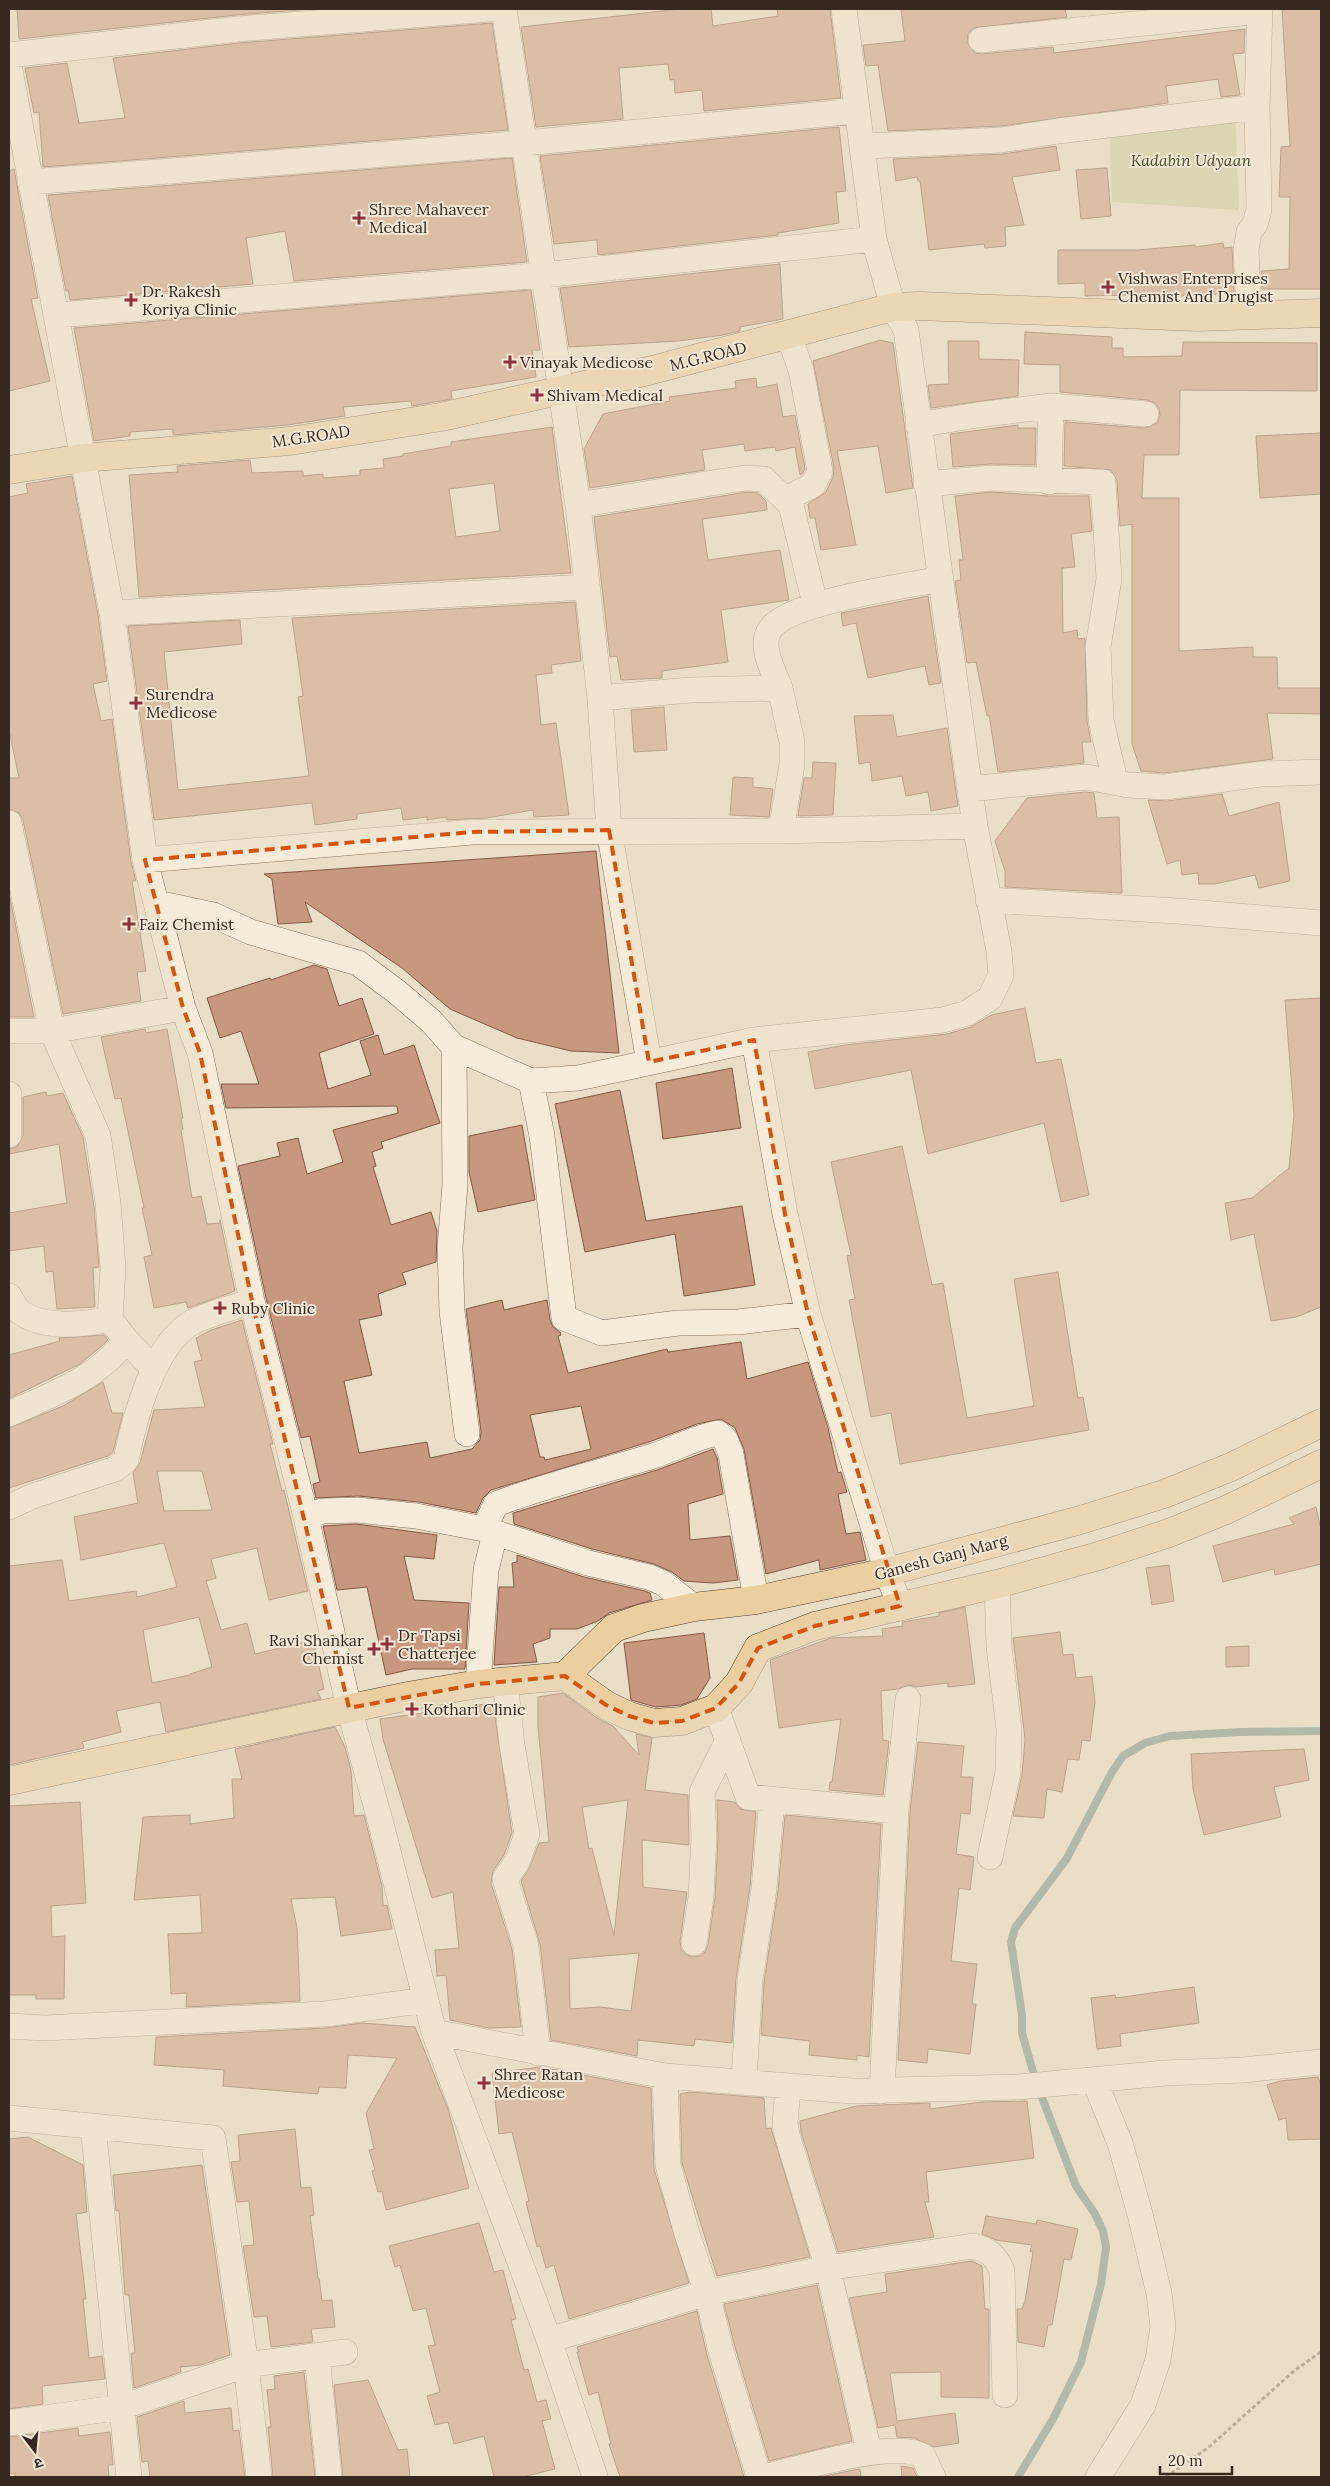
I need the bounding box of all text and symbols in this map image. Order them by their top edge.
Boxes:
park label: Kadabin Udyaan [1131,150,1251,170]
place label: Shree Mahaveer Medical [369,199,489,237]
marker: Shree Mahaveer Medical [353,212,365,224]
place label: Vishwas Enterprises Chemist And Drugist [1117,268,1274,306]
place label: Dr. Rakesh Koriya Clinic [142,281,237,319]
marker: Vishwas Enterprises Chemist And Drugist [1102,281,1114,293]
marker: Dr. Rakesh Koriya Clinic [124,293,138,307]
street label: M.G.ROAD [667,337,749,375]
place label: Vinayak Medicose [519,352,653,372]
marker: Vinayak Medicose [504,356,516,368]
place label: Shivam Medical [547,385,663,405]
marker: Shivam Medical [531,389,543,401]
street label: M.G.ROAD [271,421,351,451]
place label: Surendra Medicose [146,684,217,722]
marker: Surendra Medicose [130,697,142,709]
place label: Faiz Chemist [139,914,235,934]
marker: Faiz Chemist [123,918,135,930]
place label: Ruby Clinic [231,1298,315,1318]
marker: Ruby Clinic [213,1301,227,1315]
street label: Ganesh Ganj Marg [872,1529,1011,1584]
place label: Dr Tapsi Chatterjee [398,1625,477,1663]
place label: Ravi Shankar Chemist [269,1630,365,1668]
marker: Dr Tapsi Chatterjee [380,1637,394,1651]
marker: Ravi Shankar Chemist [368,1643,380,1655]
place label: Kothari Clinic [423,1699,525,1719]
marker: Kothari Clinic [405,1702,419,1716]
place label: Shree Ratan Medicose [494,2064,584,2102]
marker: Shree Ratan Medicose [478,2077,490,2089]
north arrow [10,2426,60,2476]
scale bar [1160,2444,1232,2476]
text: 20 m [1168,2451,1203,2470]
text: उ [31,2454,45,2473]

